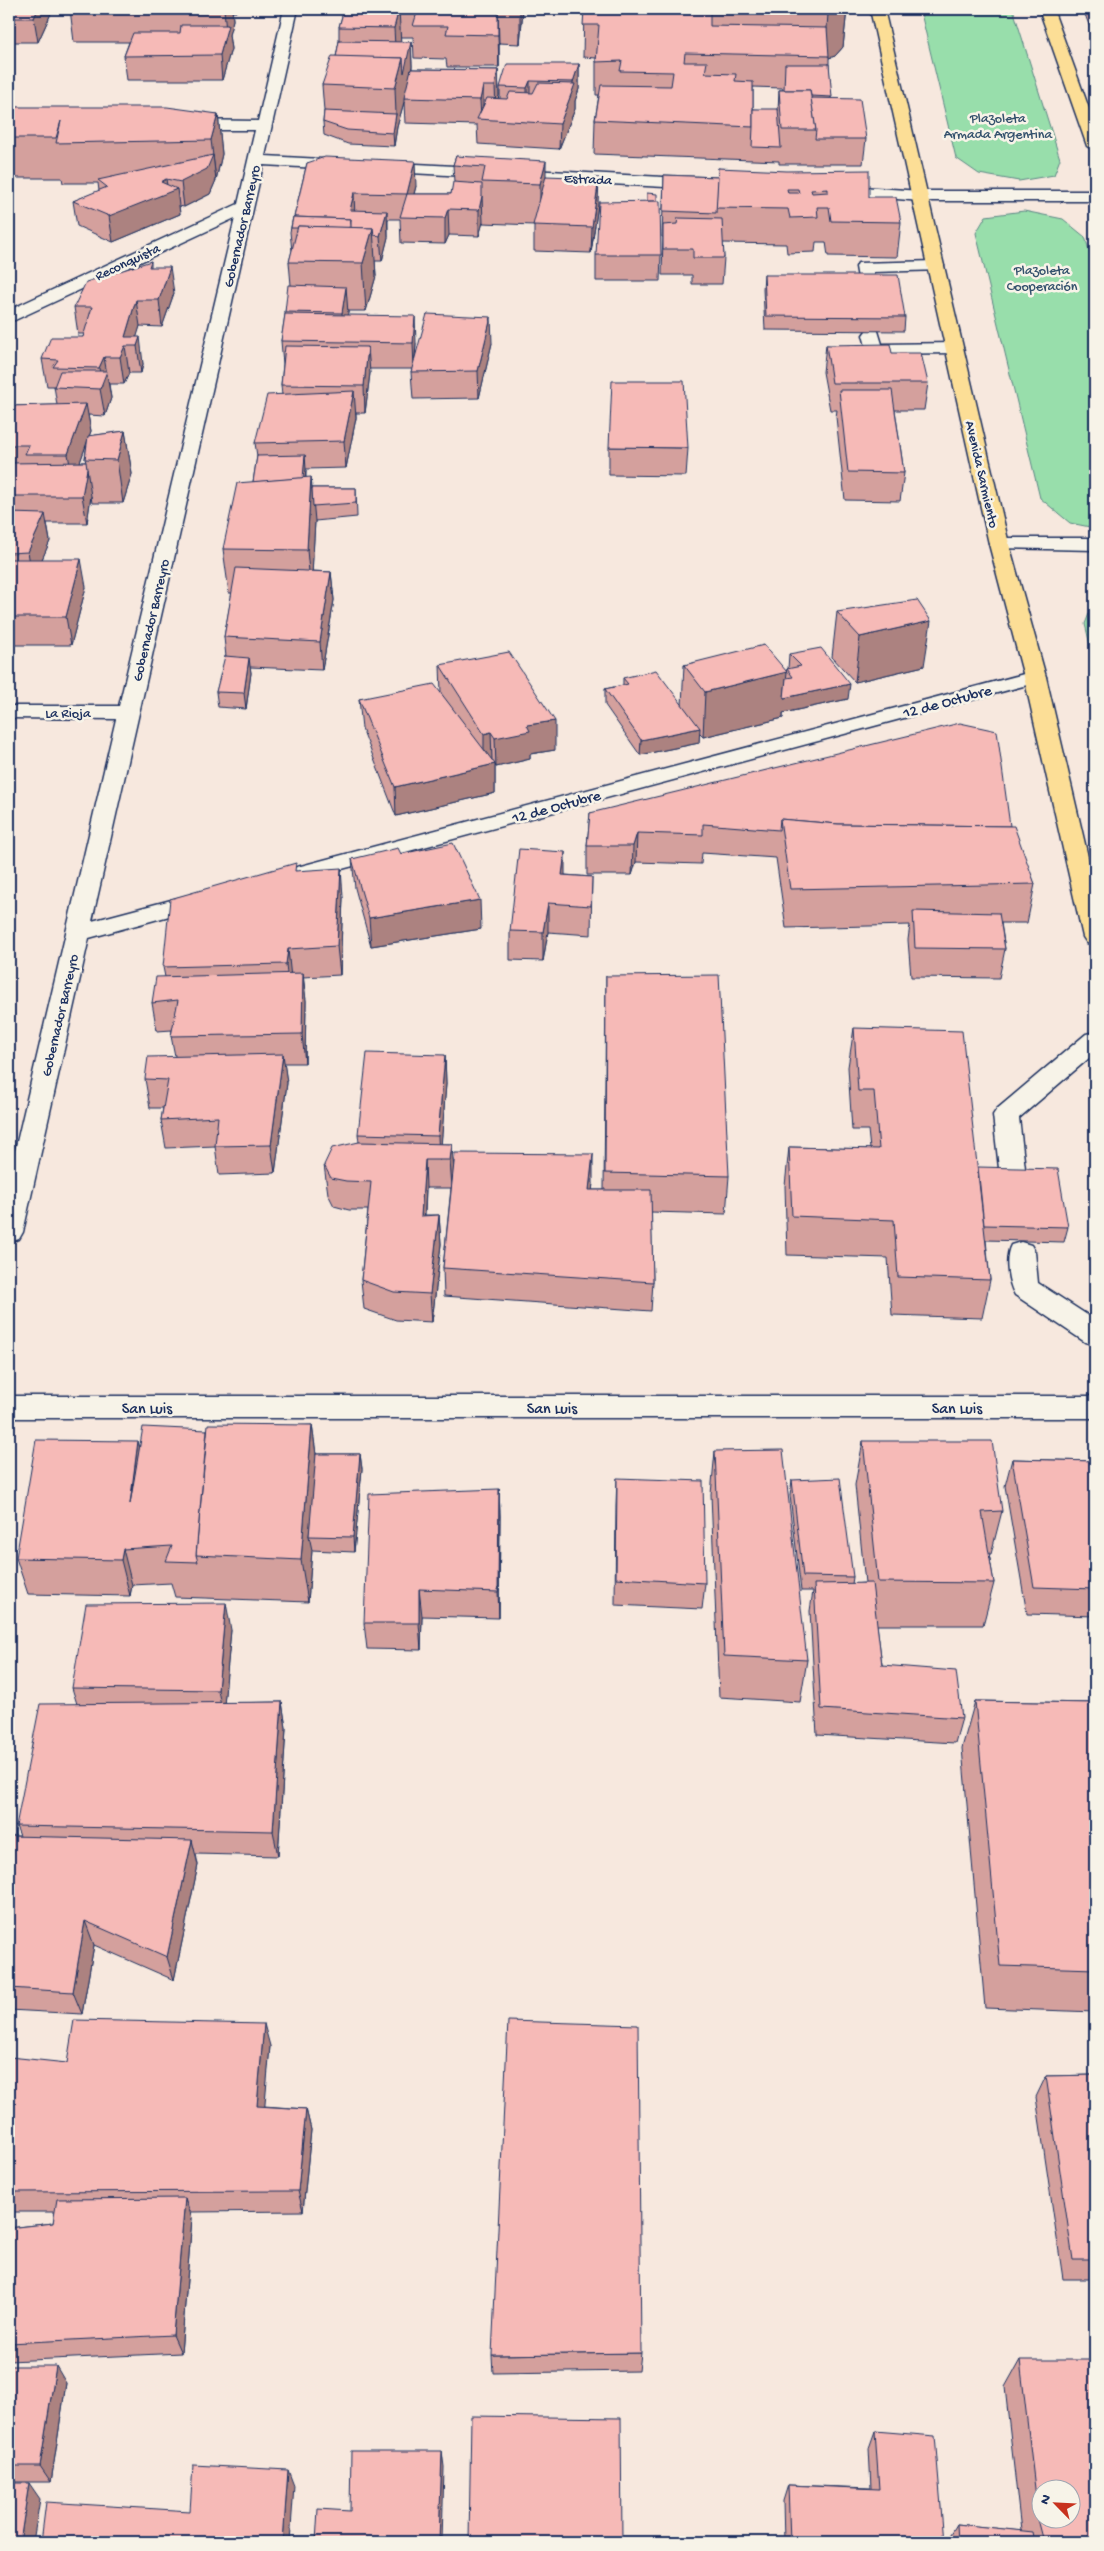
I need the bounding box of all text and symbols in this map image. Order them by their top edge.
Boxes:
park label: Plazoleta Armada Argentina [944,111,1053,144]
street label: Gobernador Barreyro [221,164,266,289]
street label: Estrada [563,171,614,190]
street label: Reconquista [93,240,164,286]
park label: Plazoleta Cooperación [1007,263,1078,296]
street label: Avenida Sarmiento [960,419,1001,530]
street label: Gobernador Barreyro [130,558,175,683]
street label: 12 de Octubre [901,682,995,725]
street label: La Rioja [45,706,92,723]
street label: 12 de Octubre [510,787,604,830]
street label: Gobernador Barreyro [39,953,84,1078]
street label: San Luis [122,1401,173,1420]
street label: San Luis [527,1401,578,1420]
street label: San Luis [932,1401,983,1420]
north arrow [1032,2478,1082,2528]
text: N [1037,2492,1056,2507]

